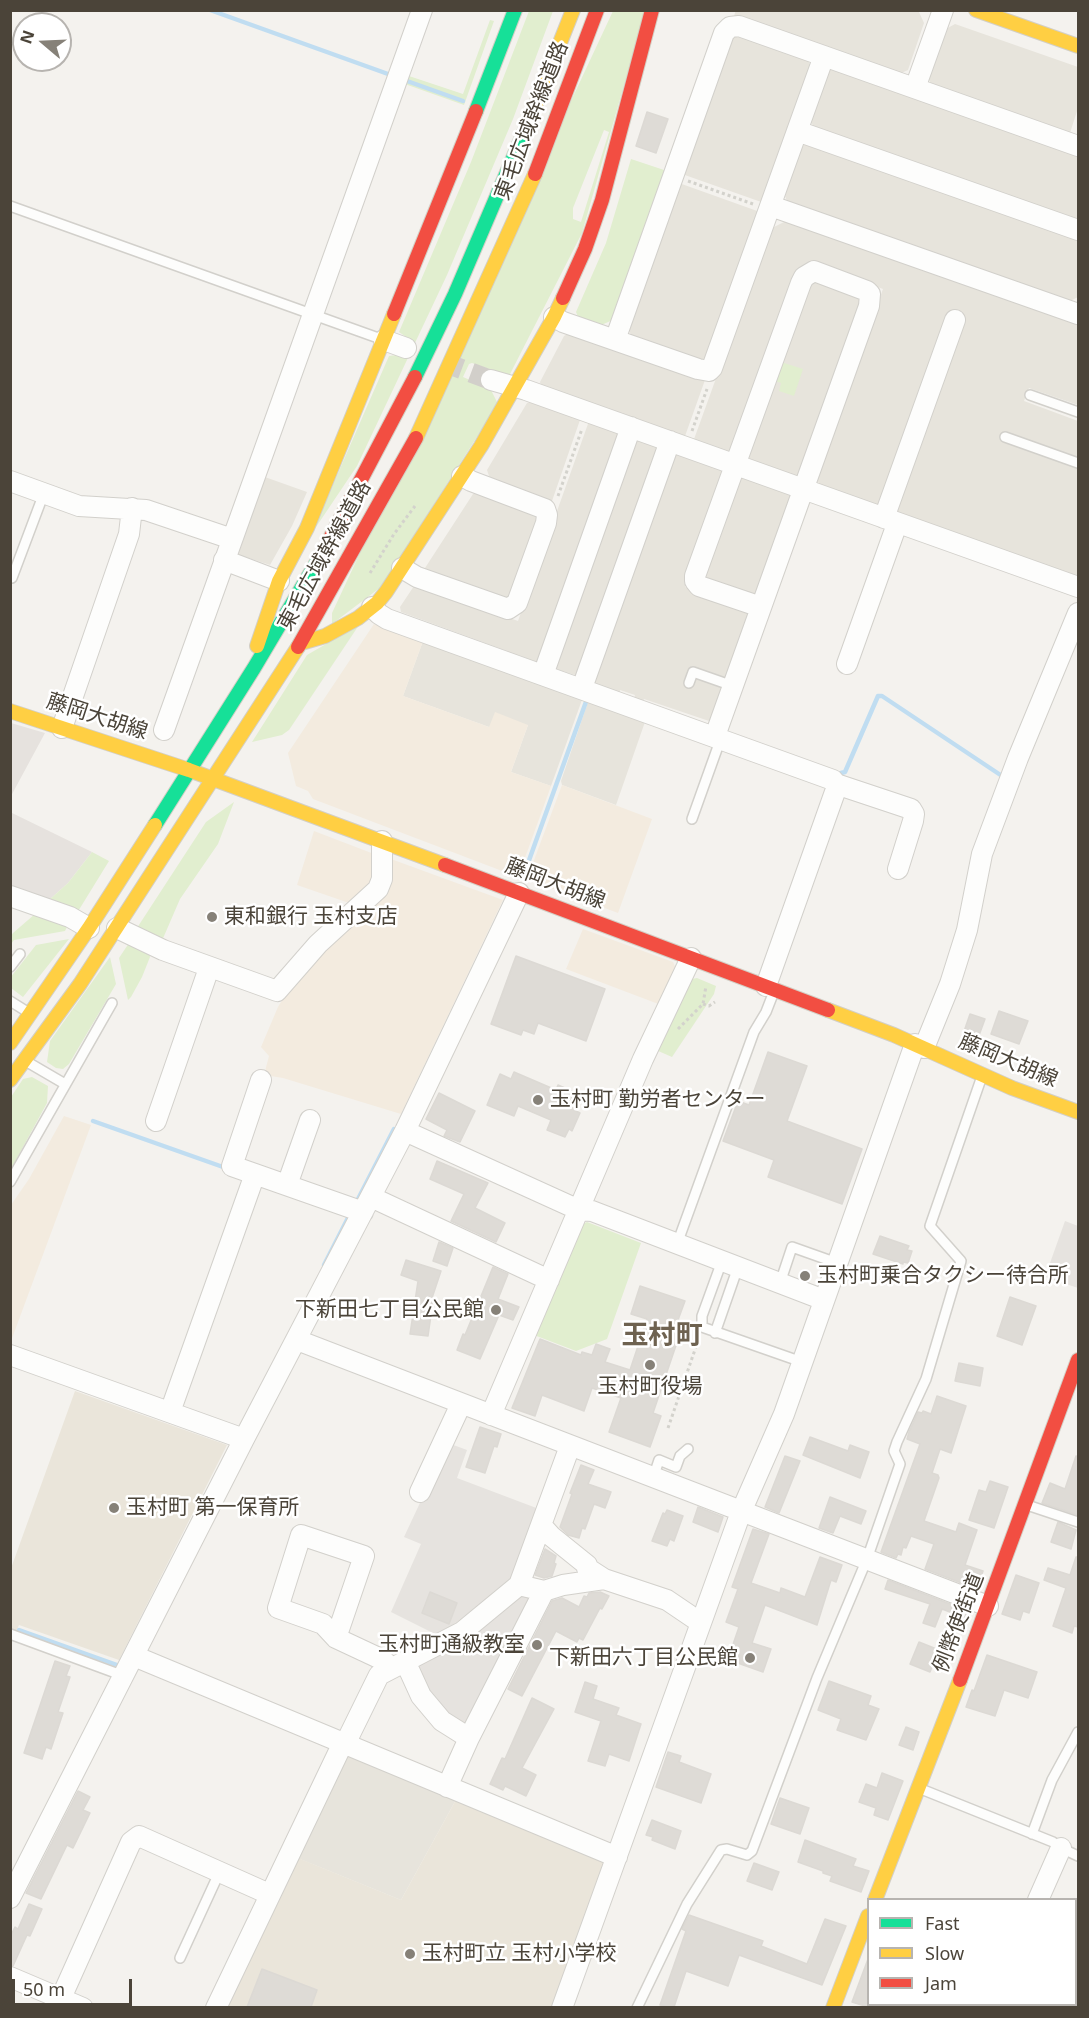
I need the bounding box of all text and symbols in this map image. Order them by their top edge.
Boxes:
north arrow [12,12,72,72]
text: N [14,27,39,47]
street label: 東毛広域幹線道路 [490,38,574,204]
street label: 東毛広域幹線道路 [273,476,377,636]
street label: 藤岡大胡線 [43,689,151,745]
street label: 藤岡大胡線 [501,853,609,915]
place label: 東和銀行 玉村支店 [224,904,397,930]
marker: 東和銀行 玉村支店 [205,910,219,924]
street label: 藤岡大胡線 [955,1029,1061,1093]
place label: 玉村町 勤労者センター [550,1087,765,1113]
marker: 玉村町 勤労者センター [531,1093,545,1107]
place label: 玉村町乗合タクシー待合所 [817,1263,1069,1289]
marker: 玉村町乗合タクシー待合所 [798,1269,812,1283]
place label: 下新田七丁目公民館 [295,1297,484,1323]
marker: 下新田七丁目公民館 [489,1303,503,1317]
district label: 玉村町 [622,1320,702,1352]
marker: 玉村町役場 [643,1358,657,1372]
place label: 玉村町役場 [598,1374,702,1400]
place label: 玉村町 第一保育所 [126,1495,299,1521]
marker: 玉村町 第一保育所 [107,1501,121,1515]
street label: 例幣使街道 [928,1569,990,1677]
place label: 玉村町通級教室 [378,1632,525,1658]
marker: 玉村町通級教室 [530,1638,544,1652]
place label: 下新田六丁目公民館 [549,1645,738,1671]
marker: 下新田六丁目公民館 [743,1651,757,1665]
legend [867,1898,1077,2006]
text: Fast [925,1911,960,1935]
place label: 玉村町立 玉村小学校 [422,1941,616,1967]
text: Slow [925,1941,964,1965]
marker: 玉村町立 玉村小学校 [403,1947,417,1961]
scale bar [15,1967,135,2005]
text: Jam [925,1971,957,1995]
text: 50 m [23,1977,65,2001]

